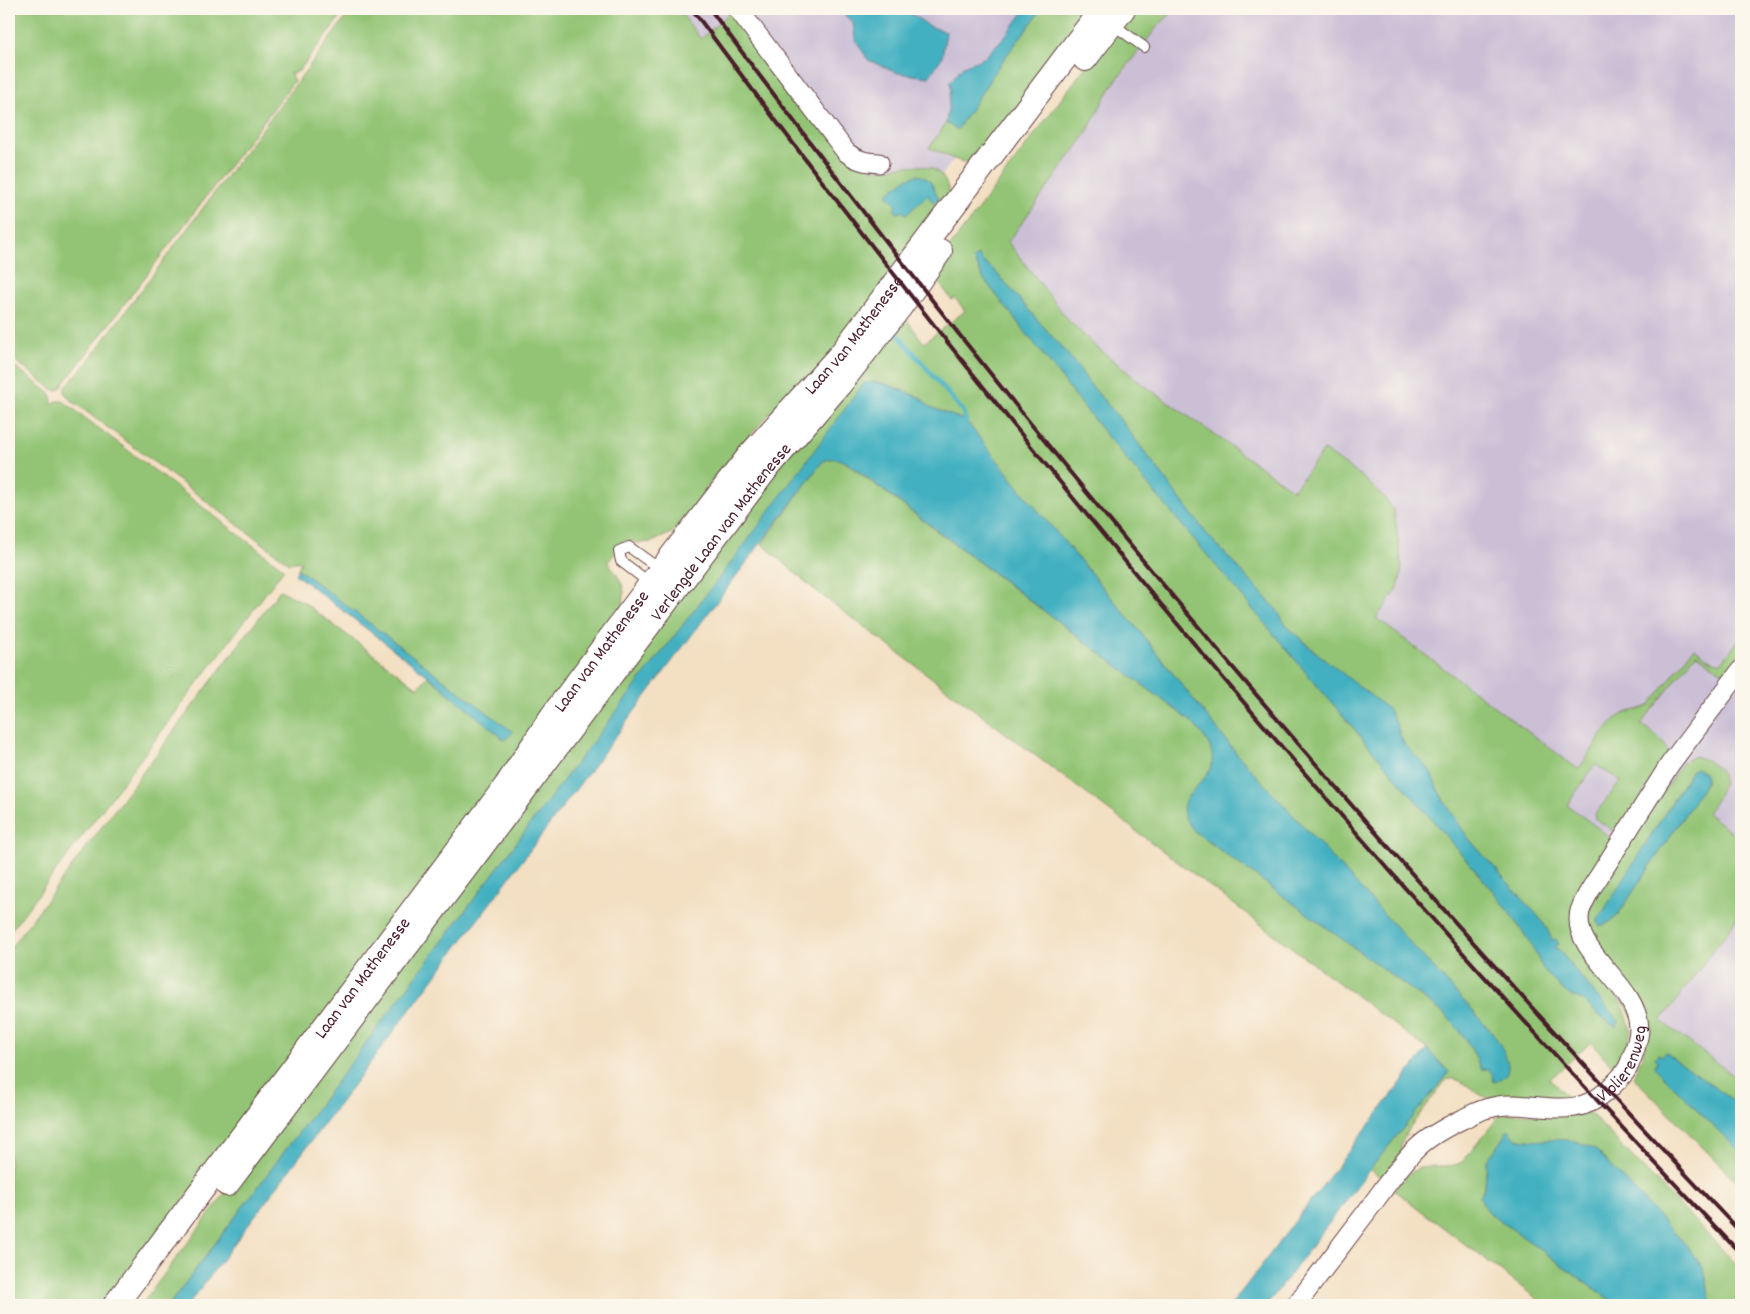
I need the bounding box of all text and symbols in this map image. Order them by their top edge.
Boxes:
street label: Laan van Mathenesse [800,271,911,401]
street label: Verlengde Laan van Mathenesse [646,439,799,627]
street label: Laan van Mathenesse [549,586,657,718]
street label: Laan van Mathenesse [310,913,418,1045]
street label: Violierenweg [1592,1025,1654,1110]

